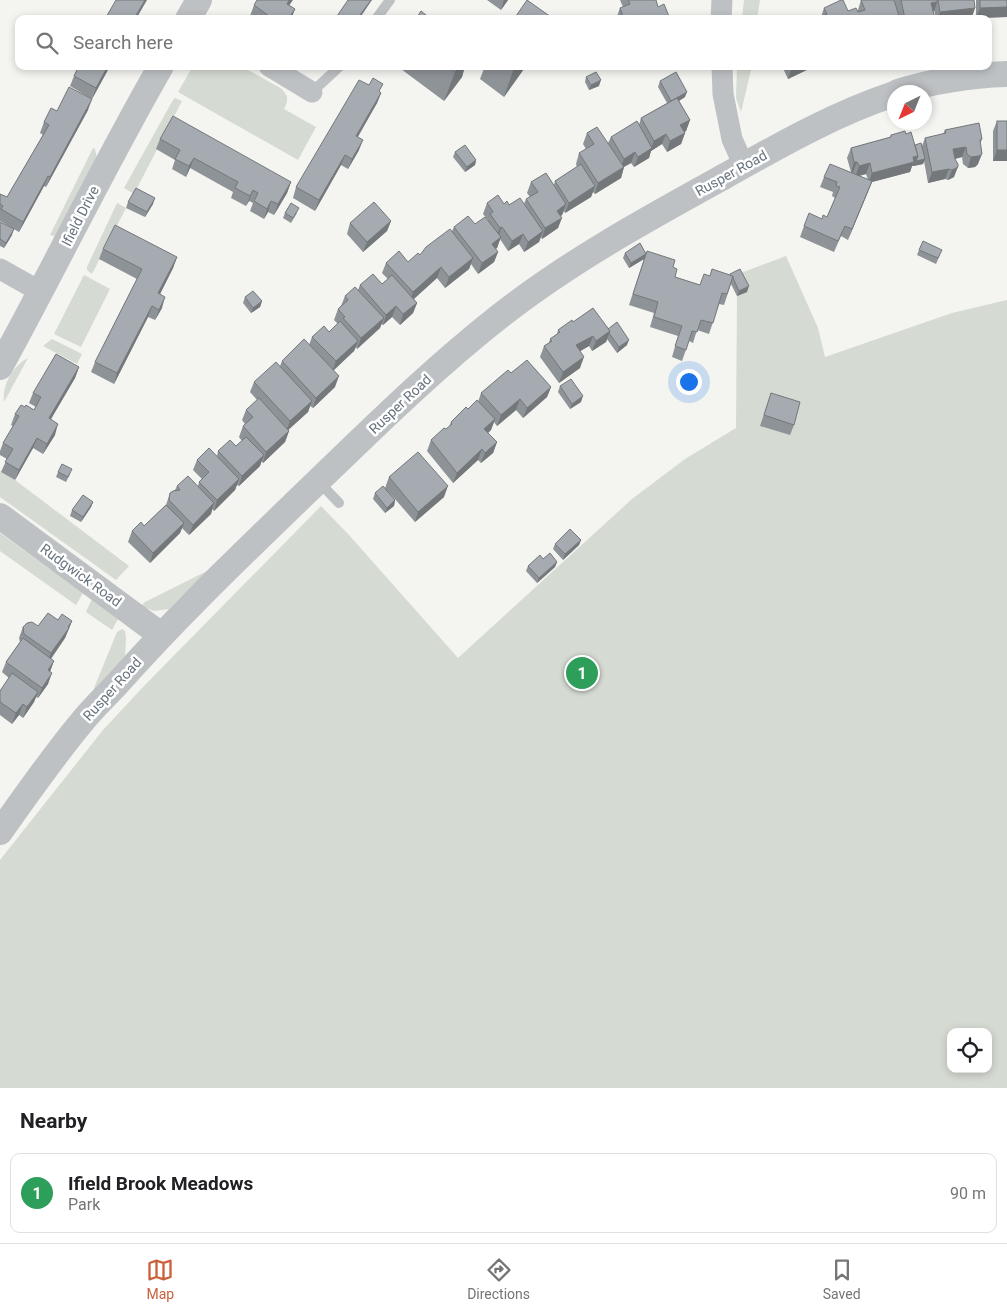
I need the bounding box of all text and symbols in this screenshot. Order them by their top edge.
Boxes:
search box [15,15,992,70]
icon: search [33,29,61,57]
text: Search here [73,31,173,54]
north arrow [887,85,932,130]
street label: Rusper Road [692,147,770,199]
street label: Ifield Drive [58,183,102,249]
your location [676,369,702,395]
street label: Rusper Road [366,371,434,437]
street label: Rudgwick Road [37,540,125,610]
street label: Rusper Road [80,654,144,724]
pin: 1 [566,654,598,692]
map controls [947,1028,992,1073]
button: locate [947,1028,992,1073]
text: Nearby [20,1109,87,1133]
text: Ifield Brook Meadows [68,1172,253,1195]
text: 1 [32,1184,42,1203]
text: 90 m [950,1184,986,1203]
text: Park [68,1195,100,1214]
tab: Map [146,1256,174,1302]
tab: Directions [467,1256,530,1302]
tab: Saved [823,1256,861,1302]

